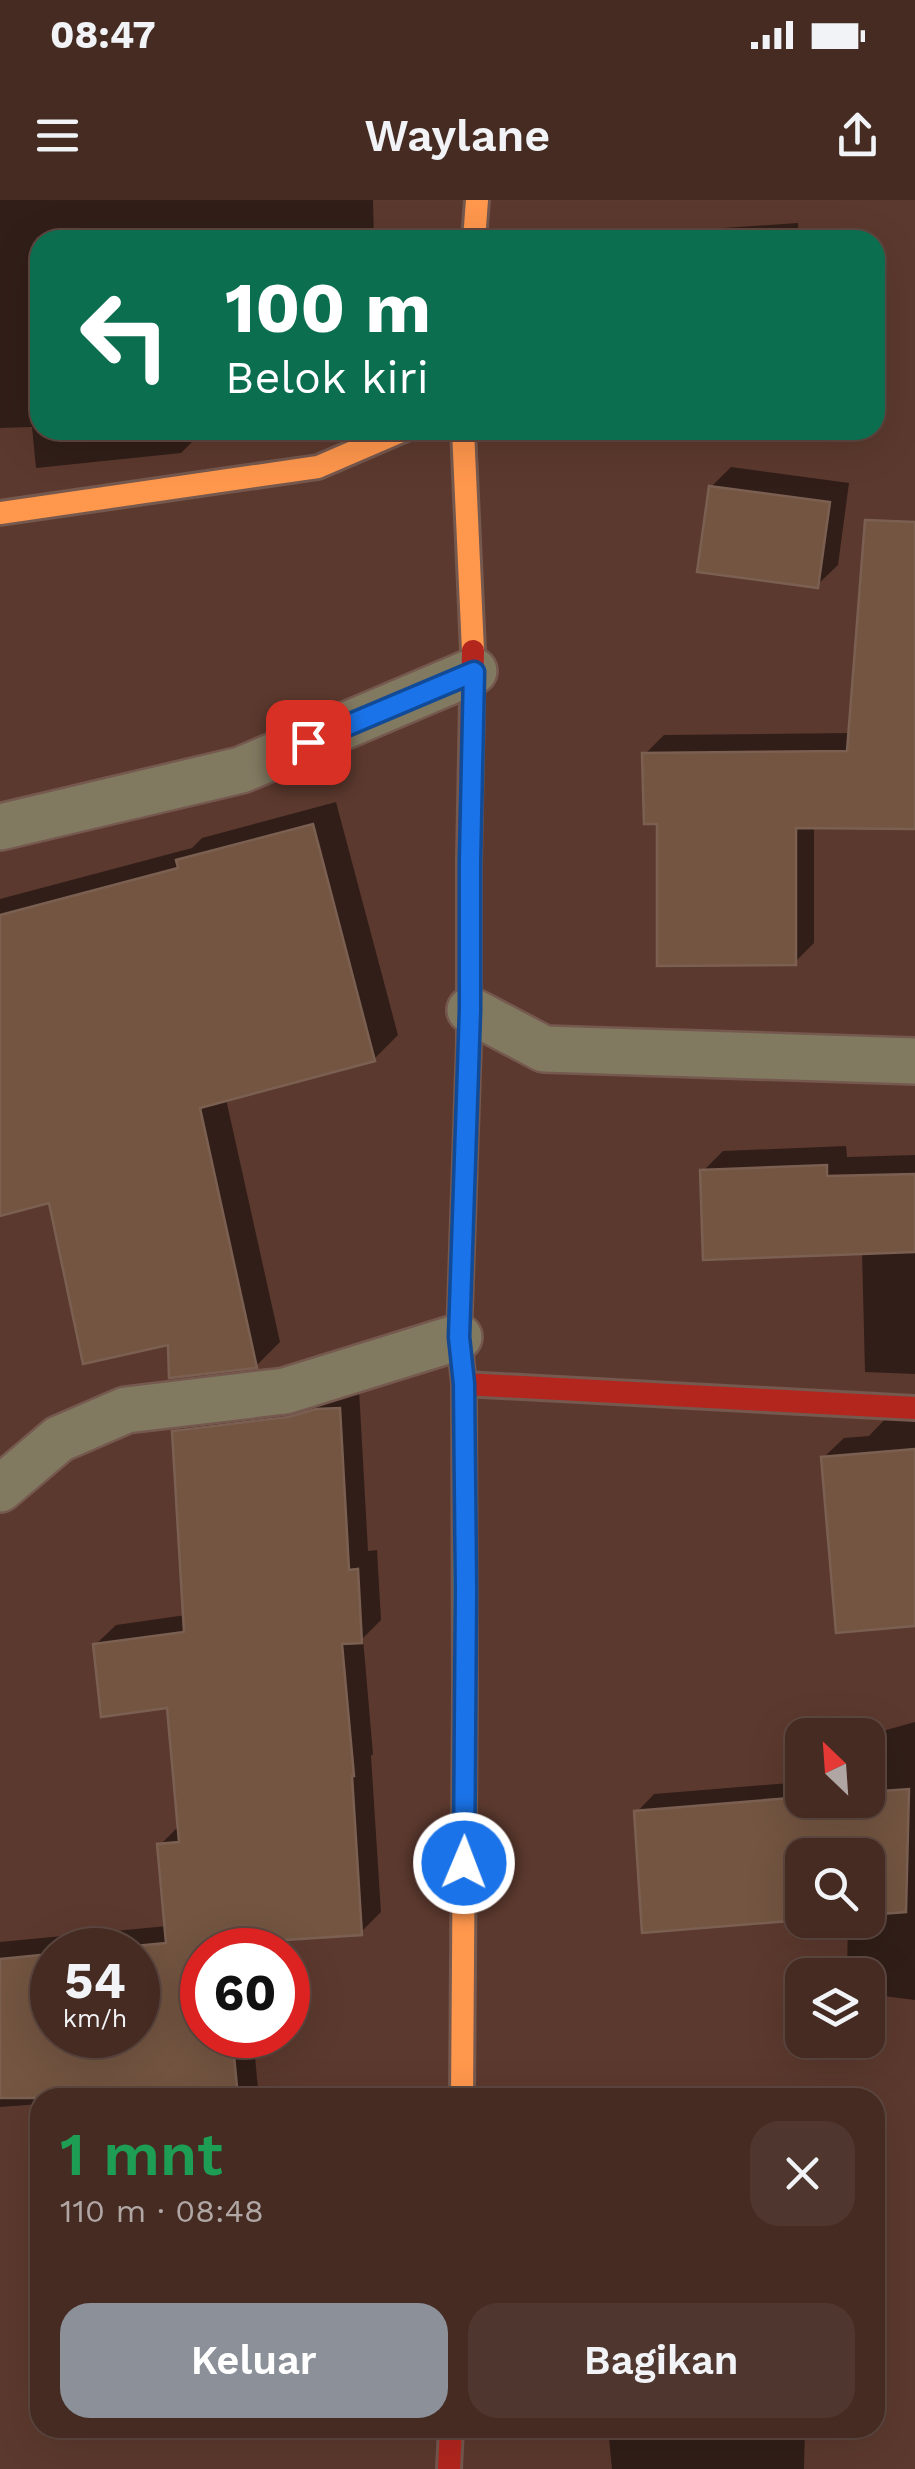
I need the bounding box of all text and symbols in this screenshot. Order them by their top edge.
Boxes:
text: 08:47 [50,13,156,57]
icon: menu [30,108,85,163]
icon: share [830,108,885,163]
text: Waylane [365,109,550,162]
text: 100 m [225,267,431,349]
icon: left [60,270,190,400]
text: Belok kiri [225,351,429,404]
pin [266,700,351,785]
icon: arrive [281,715,336,770]
north arrow [785,1718,885,1818]
map controls [785,1718,885,2058]
position arrow [412,1811,516,1915]
button: search [785,1838,885,1938]
speed limit sign: 60 [180,1928,310,2058]
text: 54 [64,1951,126,2010]
button: layers [785,1958,885,2058]
text: km/h [63,2004,127,2033]
text: 1 mnt [60,2119,223,2190]
button: close [750,2121,855,2226]
text: 110 m · 08:48 [60,2192,264,2230]
button: Keluar [60,2303,448,2418]
button: Bagikan [468,2303,855,2418]

